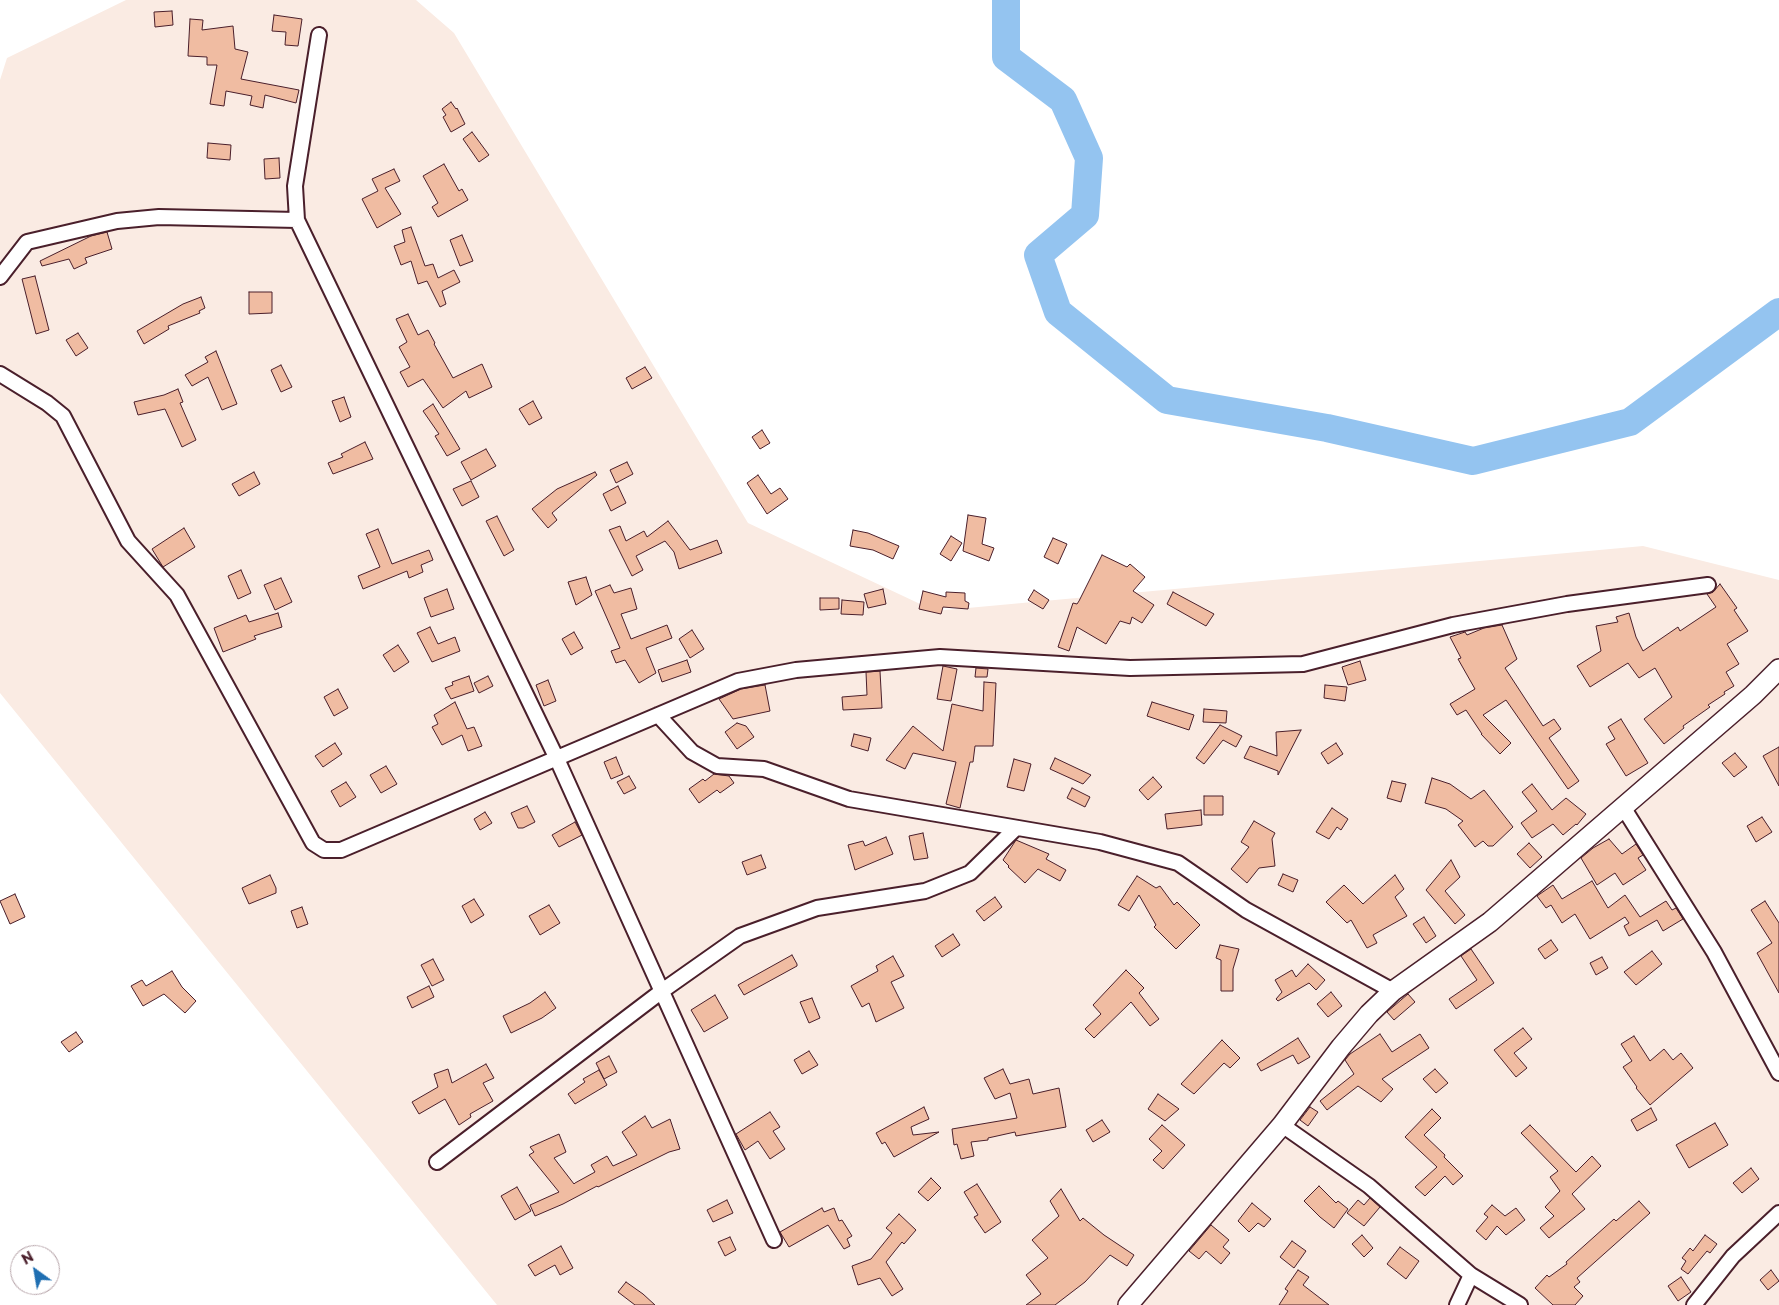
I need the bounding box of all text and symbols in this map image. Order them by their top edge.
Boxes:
north arrow [10,1245,60,1295]
text: N [17,1246,38,1270]

